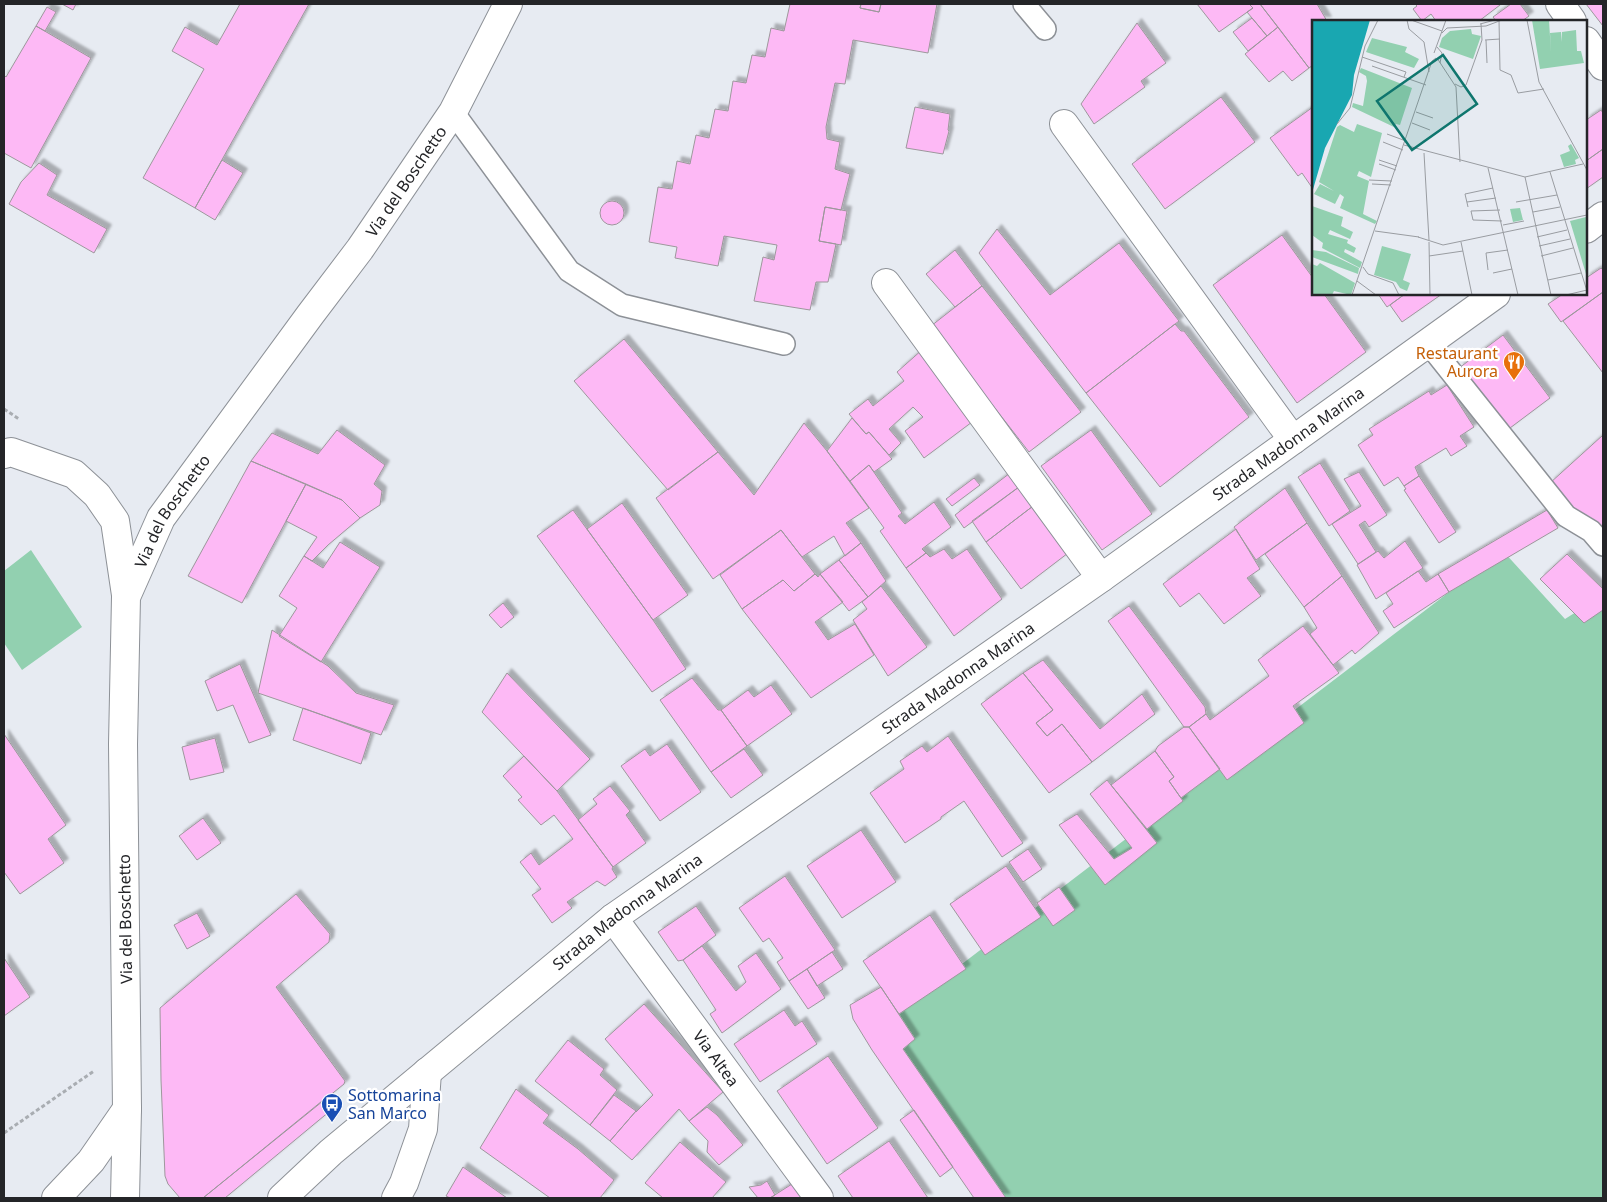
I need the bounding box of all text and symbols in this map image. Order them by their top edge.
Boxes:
inset map [1312,20,1587,295]
street label: Via del Boschetto [360,121,452,241]
place label: Restaurant Aurora [1416,342,1498,382]
restaurant icon: Restaurant Aurora [1502,350,1526,381]
street label: Strada Madonna Marina [1208,381,1369,505]
street label: Via del Boschetto [129,450,215,571]
street label: Strada Madonna Marina [877,617,1039,739]
street label: Strada Madonna Marina [548,848,707,975]
street label: Via del Boschetto [113,854,137,984]
street label: Via Altea [688,1025,744,1091]
place label: Sottomarina San Marco [348,1084,441,1124]
bus stop icon: Sottomarina San Marco [320,1092,344,1123]

